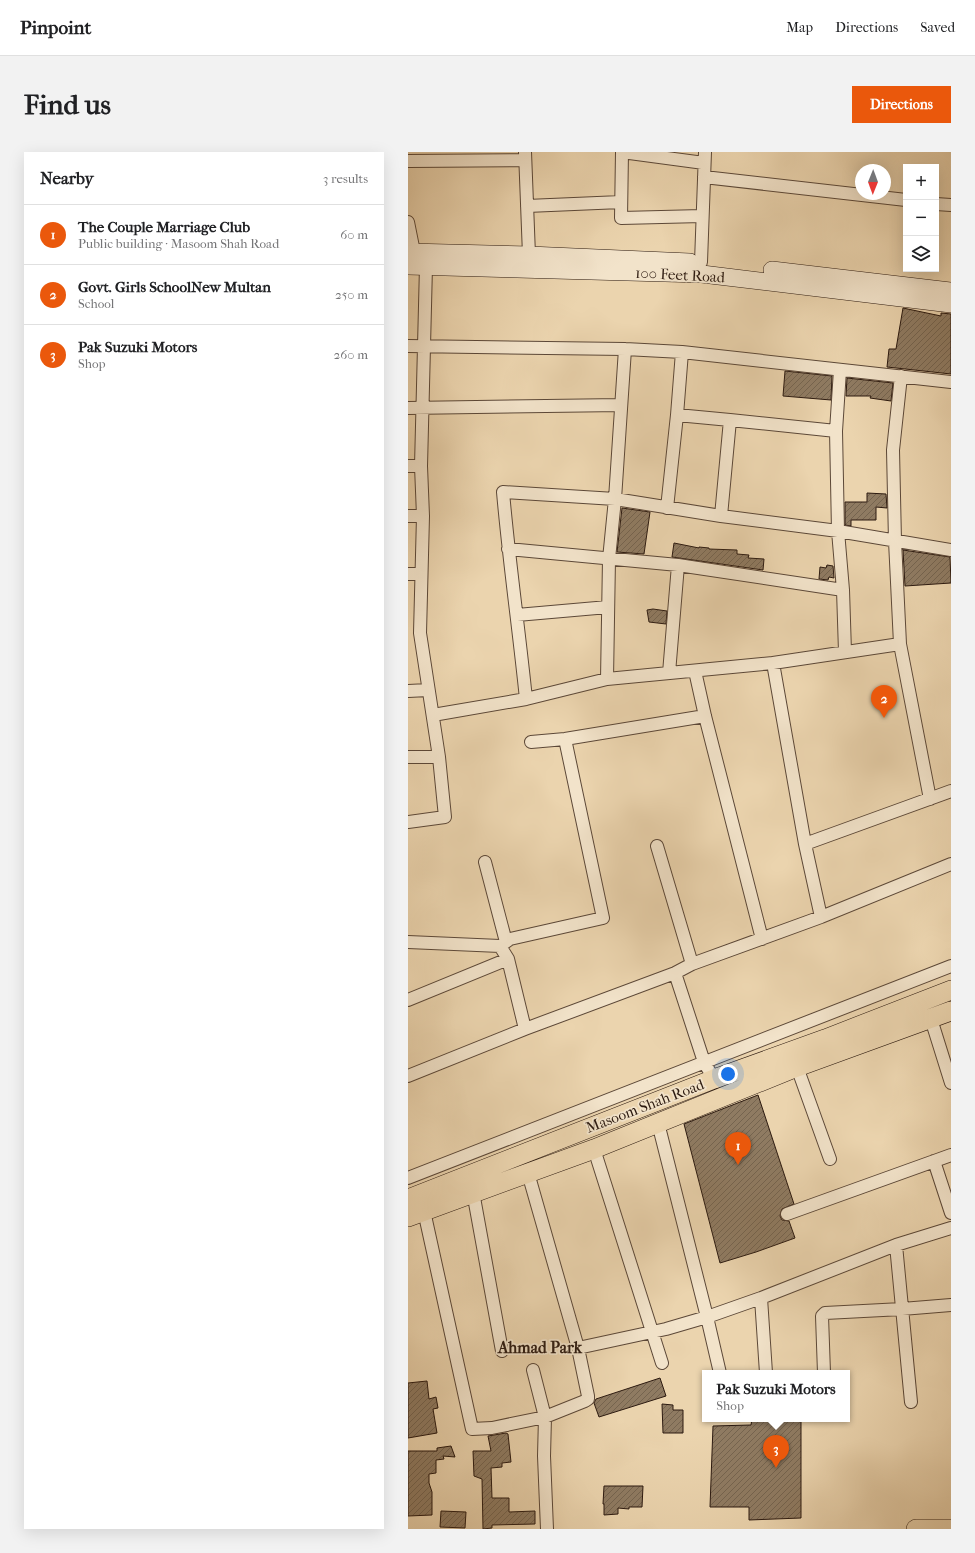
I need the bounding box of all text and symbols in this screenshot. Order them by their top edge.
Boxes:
text: Pinpoint [20,17,91,39]
text: Map [786,19,813,36]
text: Directions [835,19,898,36]
text: Saved [920,19,955,36]
button: Directions [852,86,951,123]
text: Find us [24,88,111,121]
north arrow [855,164,891,200]
map controls [903,164,939,272]
button: + [903,164,939,200]
text: Nearby [40,168,94,188]
text: 3 results [323,171,368,186]
button: − [903,200,939,236]
text: The Couple Marriage Club [78,218,250,236]
text: 1 [51,227,55,242]
text: 60 m [340,227,368,242]
text: Public building · Masoom Shah Road [78,236,279,251]
button: layers [903,236,939,272]
street label: 100 Feet Road [635,264,726,286]
text: Govt. Girls SchoolNew Multan [78,278,271,296]
text: 2 [50,287,56,302]
text: 250 m [335,287,368,302]
text: School [78,296,114,311]
text: Pak Suzuki Motors [78,338,197,356]
text: 3 [50,347,56,362]
text: 260 m [334,347,368,362]
text: Shop [78,356,106,371]
pin: 2 [871,685,897,718]
your location [718,1064,738,1084]
street label: Masoom Shah Road [583,1075,707,1137]
pin: 1 [725,1132,751,1165]
district label: Ahmad Park [497,1338,583,1357]
popup [702,1370,850,1422]
text: Pak Suzuki Motors [716,1380,836,1398]
text: Shop [716,1398,744,1413]
pin: 3 [763,1435,789,1468]

